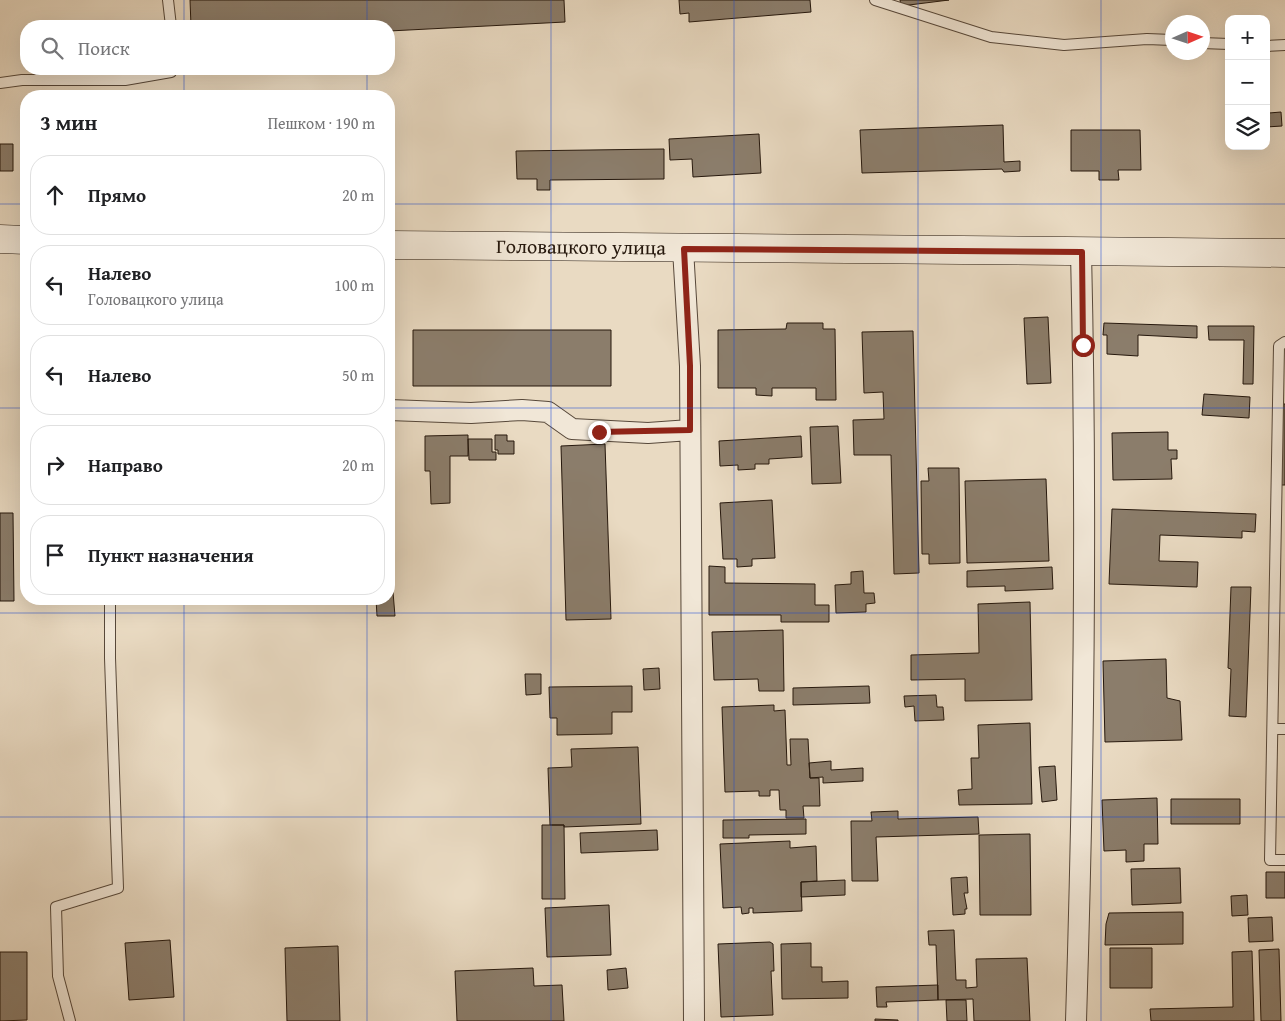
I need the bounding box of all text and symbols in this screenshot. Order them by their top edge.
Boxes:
north arrow [1165,15,1210,60]
map controls [1225,15,1270,150]
button: + [1225,15,1270,60]
search box [20,20,395,75]
icon: search [38,34,66,62]
text: Поиск [78,34,130,62]
button: − [1225,60,1270,105]
button: layers [1225,105,1270,150]
text: 3 мин [40,107,97,138]
text: Пешком · 190 m [268,111,375,135]
icon: ahead [41,181,69,209]
text: Прямо [88,181,146,209]
text: 20 m [342,183,374,207]
street label: Головацкого улица [496,231,666,261]
text: Налево [88,259,151,287]
icon: left [41,271,69,299]
text: 100 m [334,273,374,297]
text: Головацкого улица [88,287,224,311]
route start [1072,334,1095,357]
icon: left [41,361,69,389]
text: Налево [88,361,151,389]
text: 50 m [342,363,374,387]
route end [588,421,611,444]
icon: right [41,451,69,479]
text: Направо [88,451,163,479]
text: 20 m [342,453,374,477]
icon: arrive [41,541,69,569]
text: Пункт назначения [88,541,254,569]

